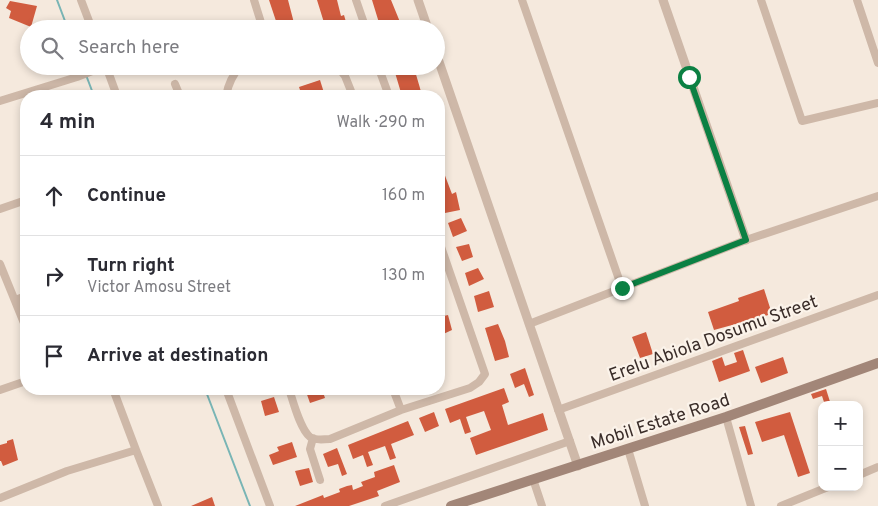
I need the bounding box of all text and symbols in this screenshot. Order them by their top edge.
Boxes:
search box [20,20,445,75]
icon: search [38,34,66,62]
text: Search here [78,36,180,60]
route start [678,66,701,89]
text: 4 min [40,109,96,136]
text: Walk · 290 m [337,113,425,133]
icon: ahead [40,182,68,210]
text: Continue [87,184,166,208]
text: 160 m [382,186,425,206]
text: Turn right [87,254,175,278]
icon: right [40,262,68,290]
text: 130 m [382,266,425,286]
route end [611,277,634,300]
text: Victor Amosu Street [87,278,231,298]
street label: Erelu Abiola Dosumu Street [606,291,821,388]
icon: arrive [40,342,68,370]
text: Arrive at destination [87,344,268,368]
street label: Mobil Estate Road [588,389,733,456]
map controls [818,401,863,491]
button: + [818,401,863,446]
button: − [818,446,863,491]

